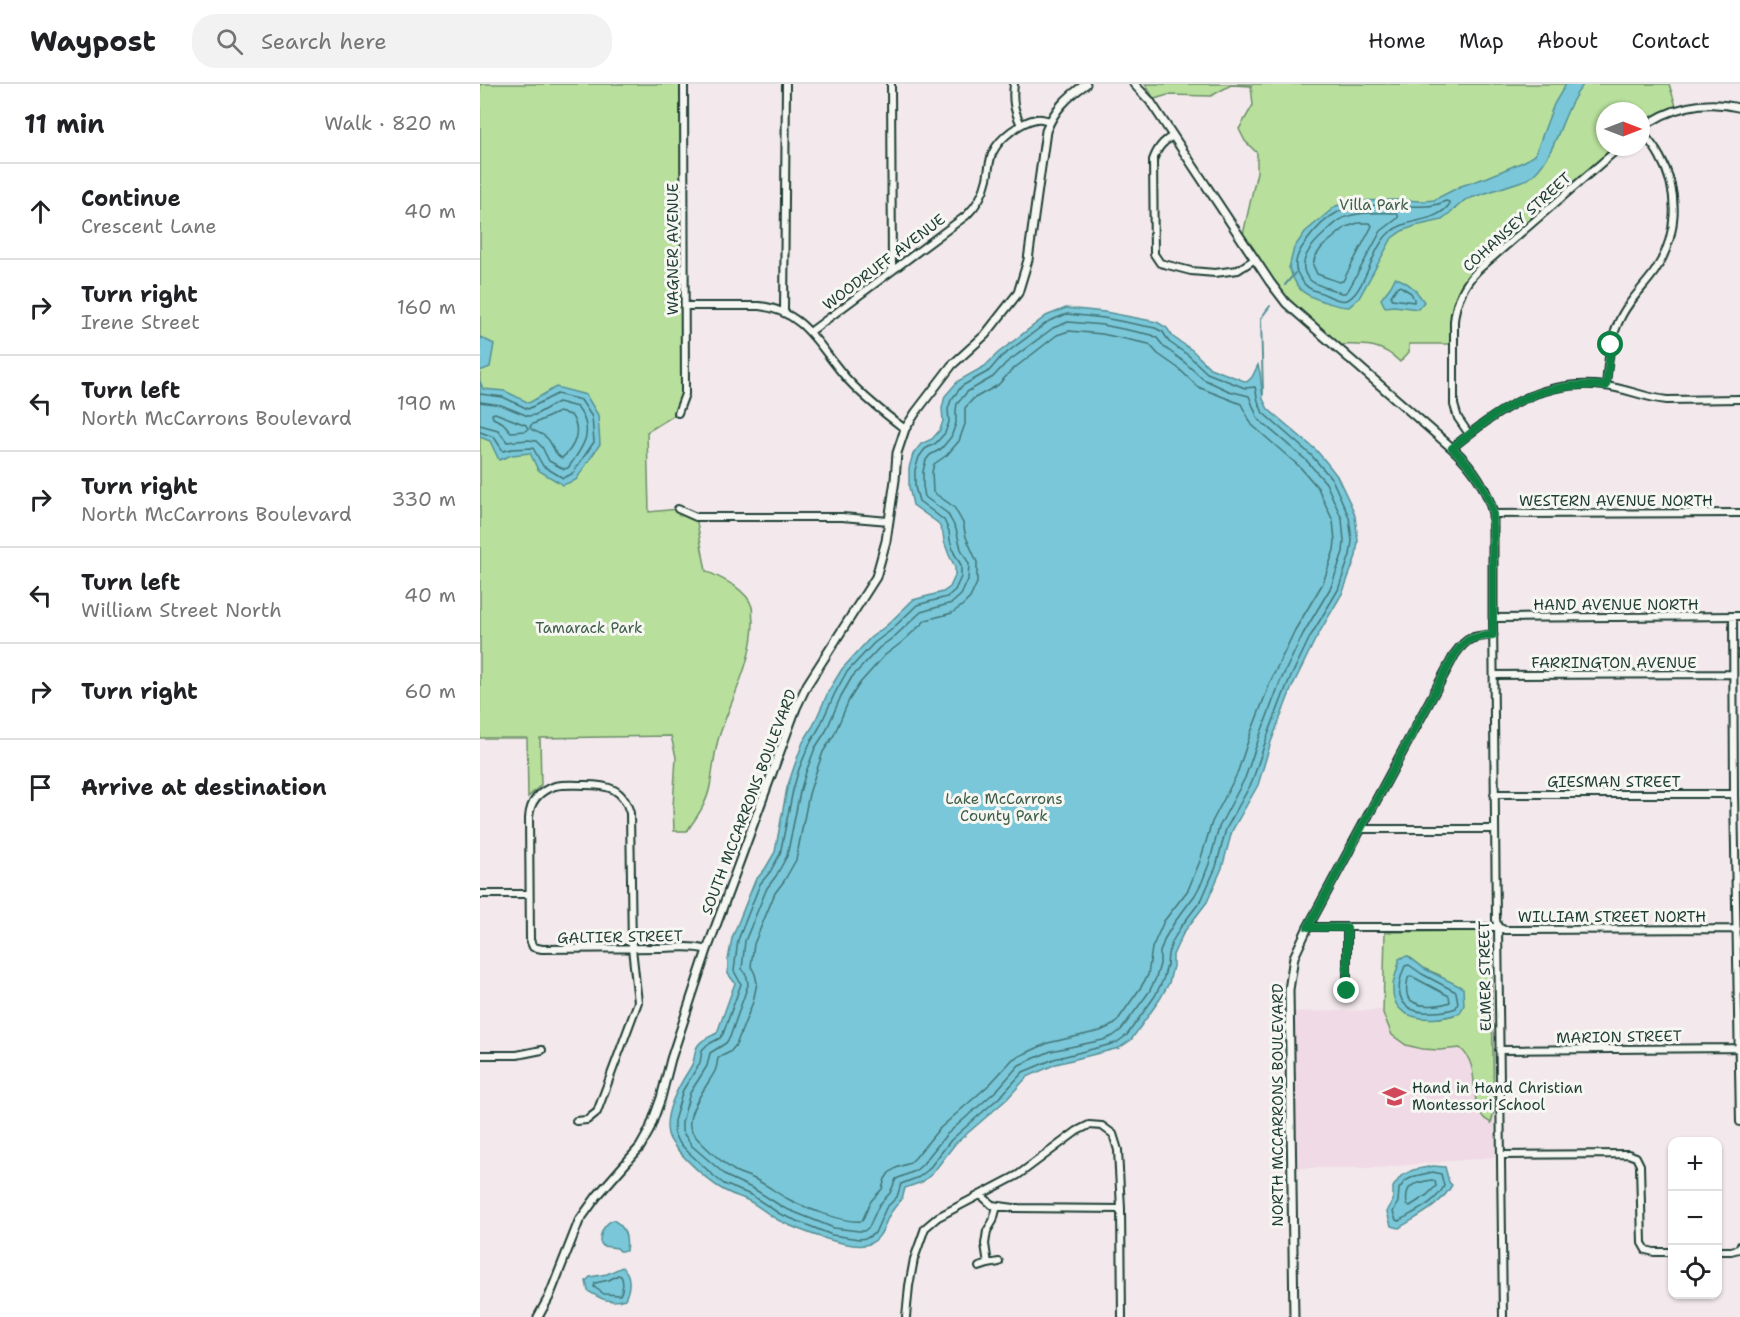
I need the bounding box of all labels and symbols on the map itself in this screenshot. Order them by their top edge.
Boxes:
north arrow [1596,102,1650,156]
street label: COHANSEY STREET [1458,168,1576,276]
street label: WAGNER AVENUE [663,183,683,315]
park label: Villa Park [1339,195,1409,215]
street label: WOODRUFF AVENUE [819,209,949,315]
route start [1597,331,1623,357]
street label: WESTERN AVENUE NORTH [1519,491,1713,511]
street label: HAND AVENUE NORTH [1533,595,1699,615]
park label: Tamarack Park [535,618,643,638]
street label: FARRINGTON AVENUE [1531,653,1697,673]
street label: SOUTH MCCARRONS BOULEVARD [697,686,801,918]
street label: GIESMAN STREET [1547,772,1681,792]
park label: Lake McCarrons County Park [945,789,1063,826]
street label: WILLIAM STREET NORTH [1518,907,1706,927]
street label: ELMER STREET [1474,920,1496,1032]
street label: GALTIER STREET [557,926,683,948]
route end [1333,977,1359,1003]
street label: NORTH MCCARRONS BOULEVARD [1268,983,1288,1227]
street label: MARION STREET [1556,1026,1682,1048]
place label: Hand in Hand Christian Montessori School [1412,1078,1583,1115]
school or university icon: Hand in Hand Christian Montessori School [1381,1084,1407,1110]

